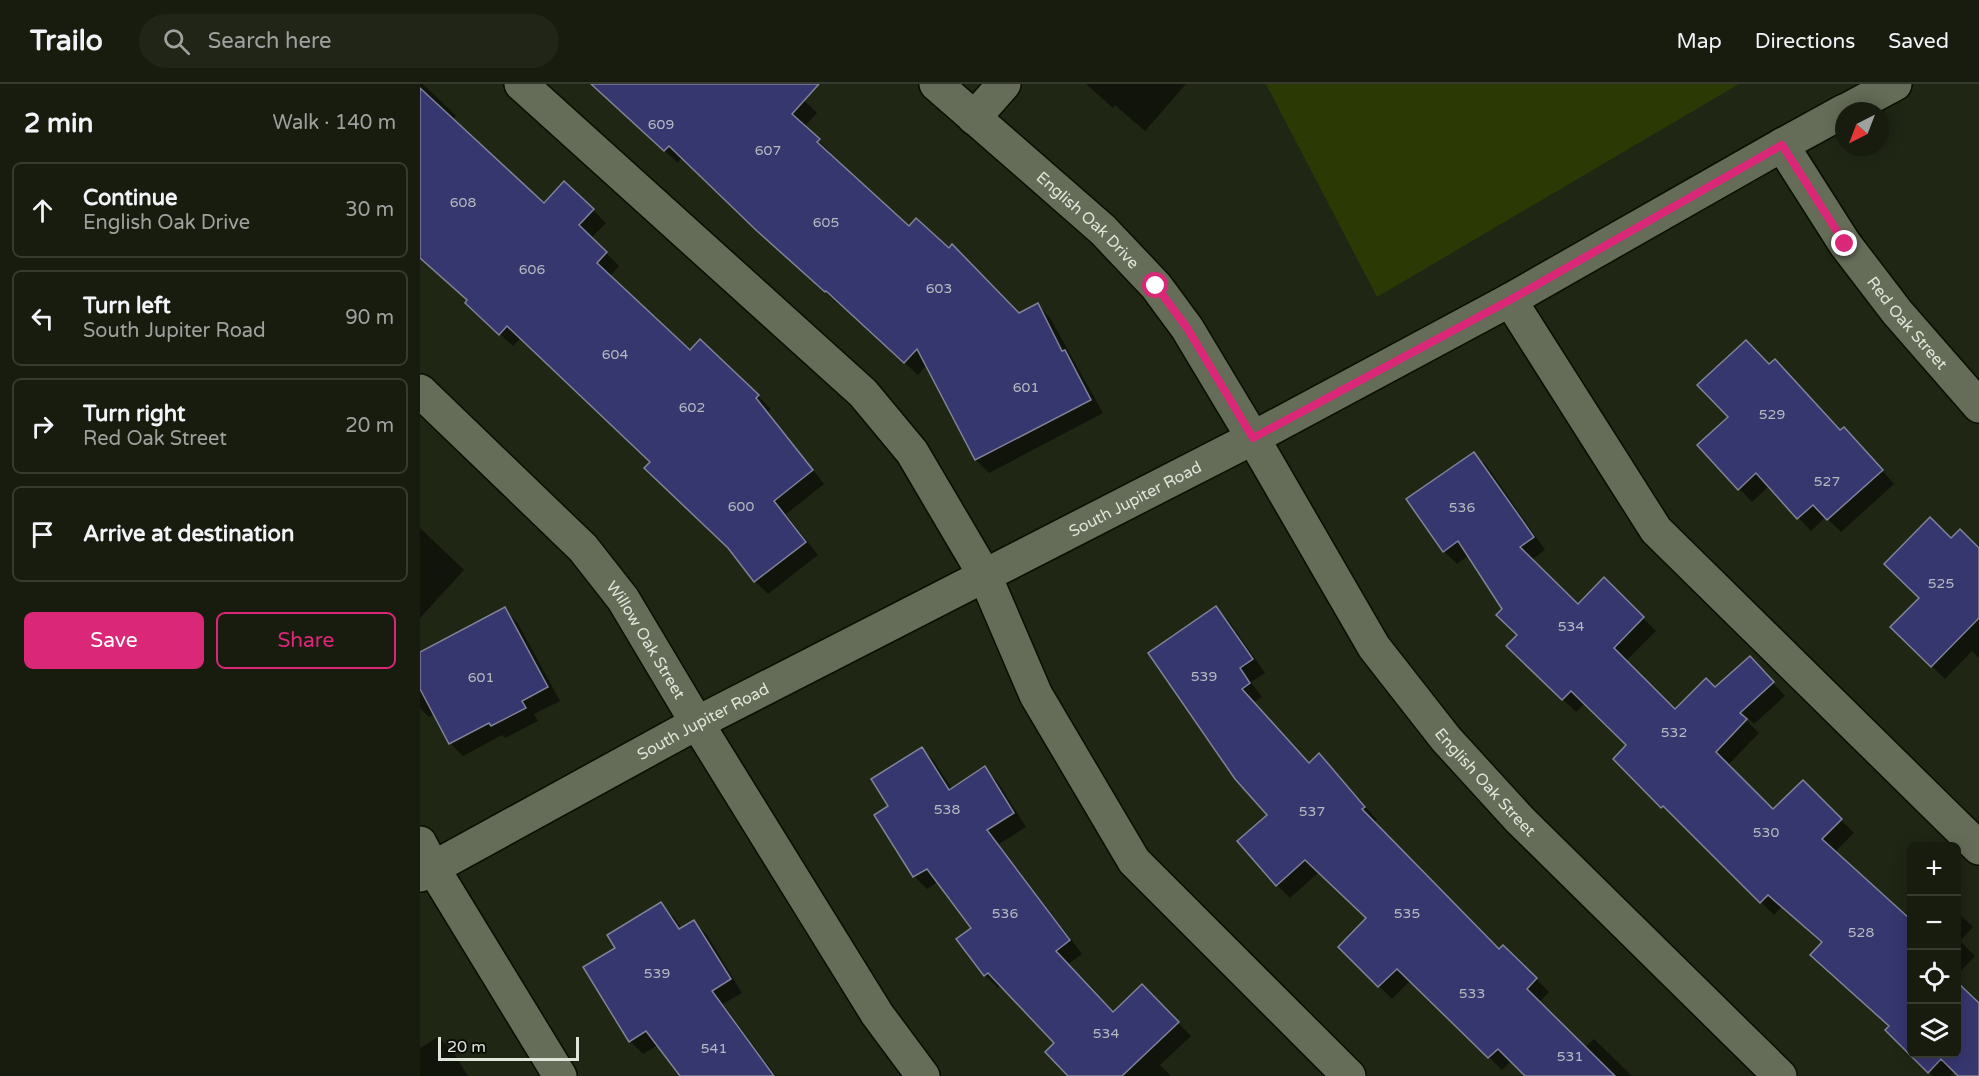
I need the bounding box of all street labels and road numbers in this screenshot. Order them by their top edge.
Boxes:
street label: English Oak Drive [1032,167,1143,273]
street label: Red Oak Street [1862,273,1952,374]
street label: South Jupiter Road [1066,457,1205,542]
street label: Willow Oak Street [602,577,689,703]
street label: South Jupiter Road [634,679,773,765]
street label: English Oak Street [1430,724,1540,841]

